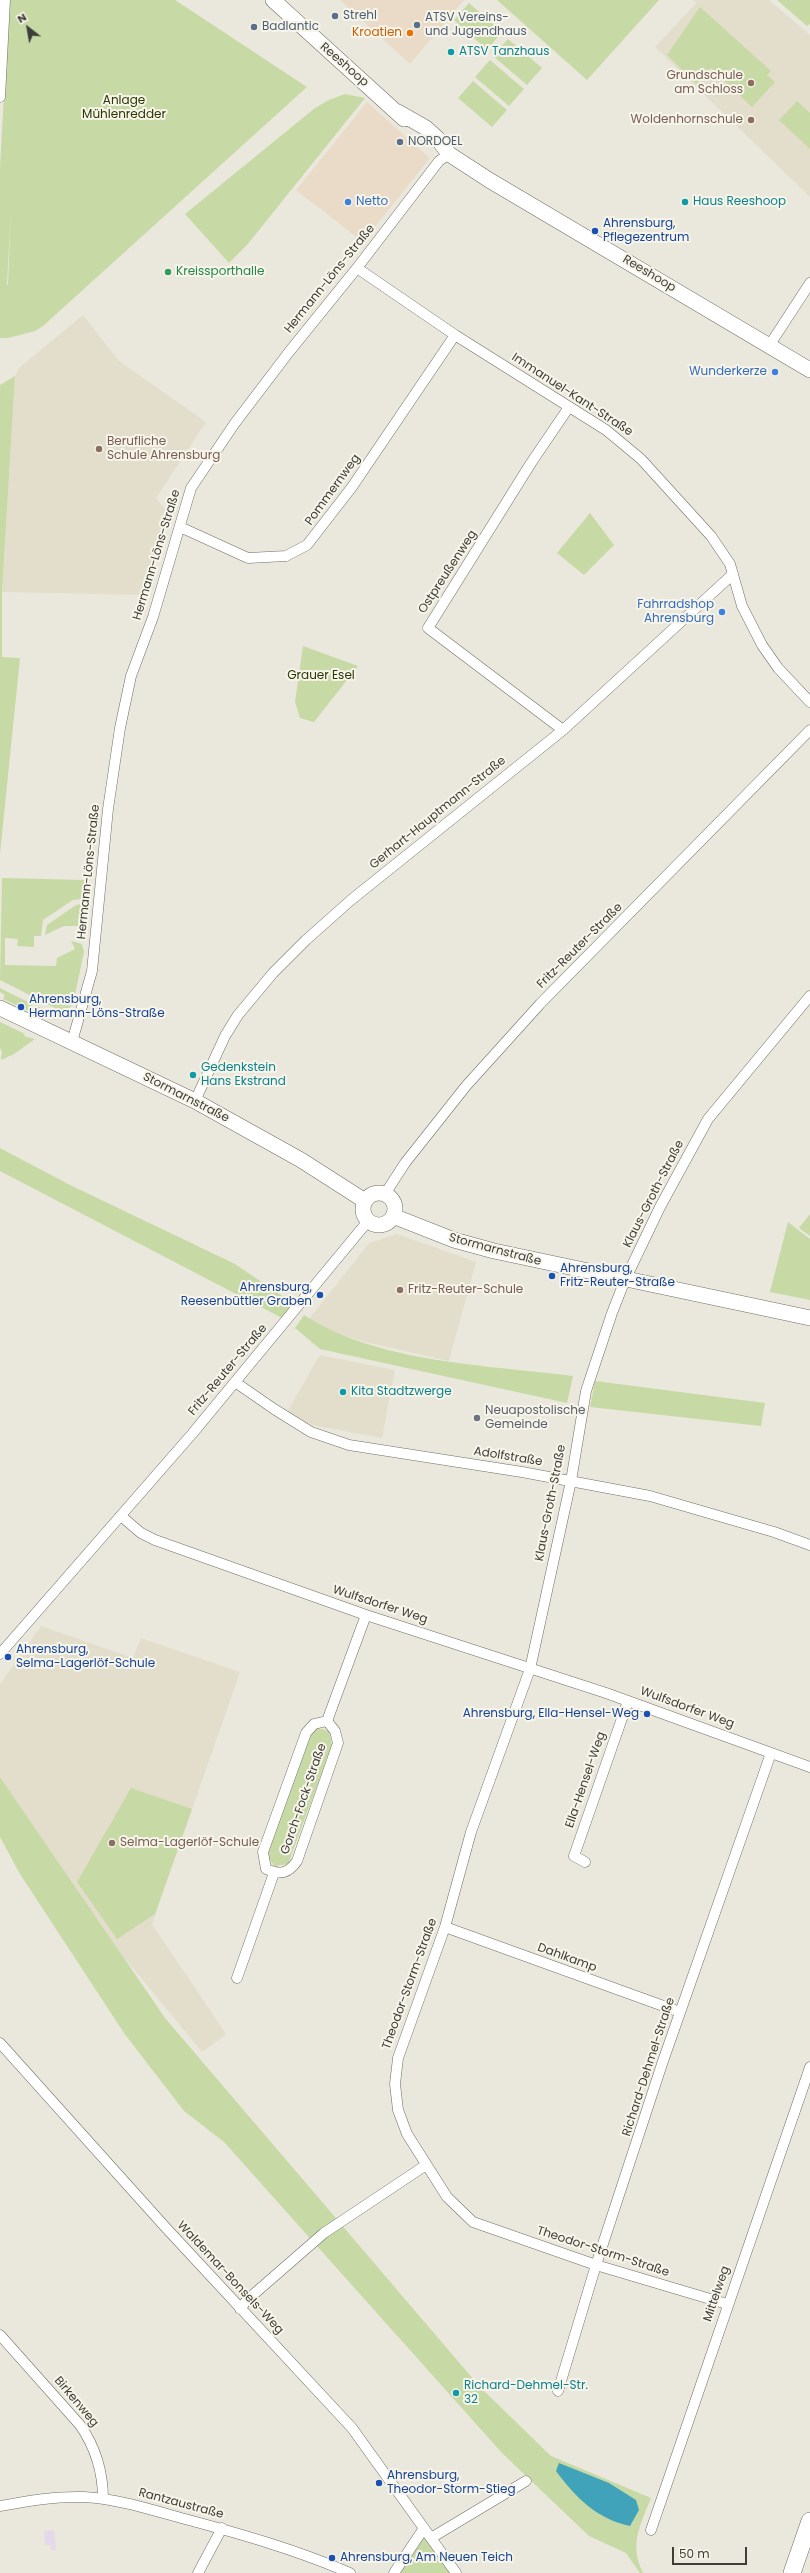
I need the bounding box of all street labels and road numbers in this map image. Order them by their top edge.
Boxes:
street label: Reeshoop [317,40,371,90]
street label: Hermann-Löns-Straße [282,222,378,336]
street label: Reeshoop [620,252,678,296]
street label: Immanuel-Kant-Straße [509,350,635,440]
street label: Pommernweg [302,452,364,528]
street label: Hermann-Löns-Straße [130,488,184,622]
street label: Ostpreußenweg [416,528,480,616]
street label: Gerhart-Hauptmann-Straße [367,754,509,872]
street label: Hermann-Löns-Straße [75,804,103,940]
street label: Fritz-Reuter-Straße [534,900,626,992]
street label: Stormarnstraße [140,1070,232,1126]
street label: Klaus-Groth-Straße [621,1138,687,1250]
street label: Stormarnstraße [447,1231,543,1269]
street label: Fritz-Reuter-Straße [186,1321,270,1419]
street label: Klaus-Groth-Straße [533,1443,569,1563]
street label: Adolfstraße [472,1444,544,1470]
street label: Wulfsdorfer Weg [331,1583,429,1627]
street label: Wulfsdorfer Weg [638,1684,736,1732]
street label: Ella-Hensel-Weg [563,1730,609,1830]
street label: Gorch-Fock-Straße [278,1742,330,1856]
street label: Theodor-Storm-Straße [380,1917,440,2051]
street label: Dahlkamp [535,1941,599,1975]
street label: Richard-Dehmel-Straße [620,1996,678,2138]
street label: Waldemar-Bonsels-Weg [174,2218,286,2338]
street label: Theodor-Storm-Straße [535,2224,671,2280]
street label: Mittelweg [701,2264,733,2324]
street label: Birkenweg [51,2374,101,2430]
street label: Rantzaustraße [137,2486,225,2522]

